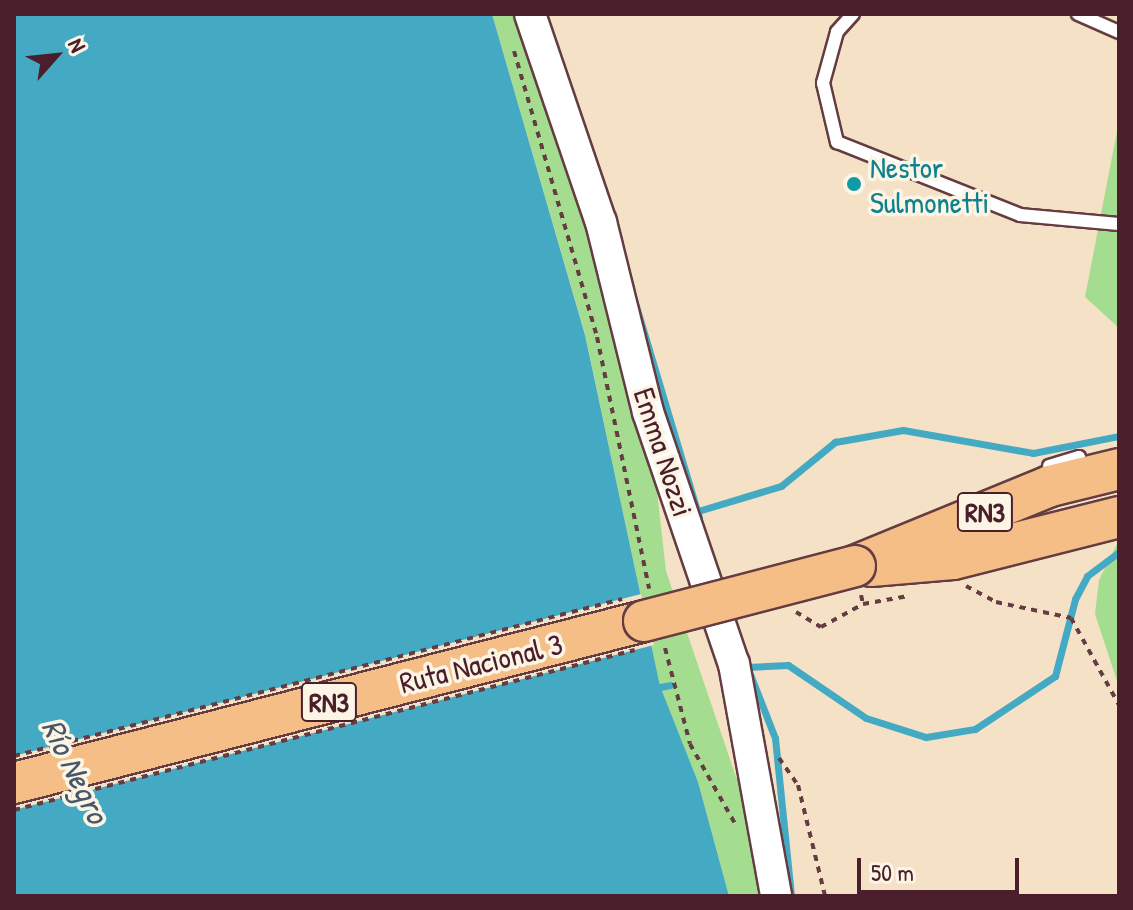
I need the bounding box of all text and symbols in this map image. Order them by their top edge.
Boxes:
north arrow [16,16,96,96]
text: N [61,33,93,57]
place label: Nestor Sulmonetti [870,149,989,220]
marker: Nestor Sulmonetti [845,175,863,193]
street label: Emma Nozzi [626,383,702,521]
road number: RN3 [955,488,1015,536]
street label: Ruta Nacional 3 [396,625,566,701]
road number: RN3 [299,678,359,726]
water label: Río Negro [33,713,117,829]
scale bar [861,842,1023,892]
text: 50 m [871,856,914,888]

